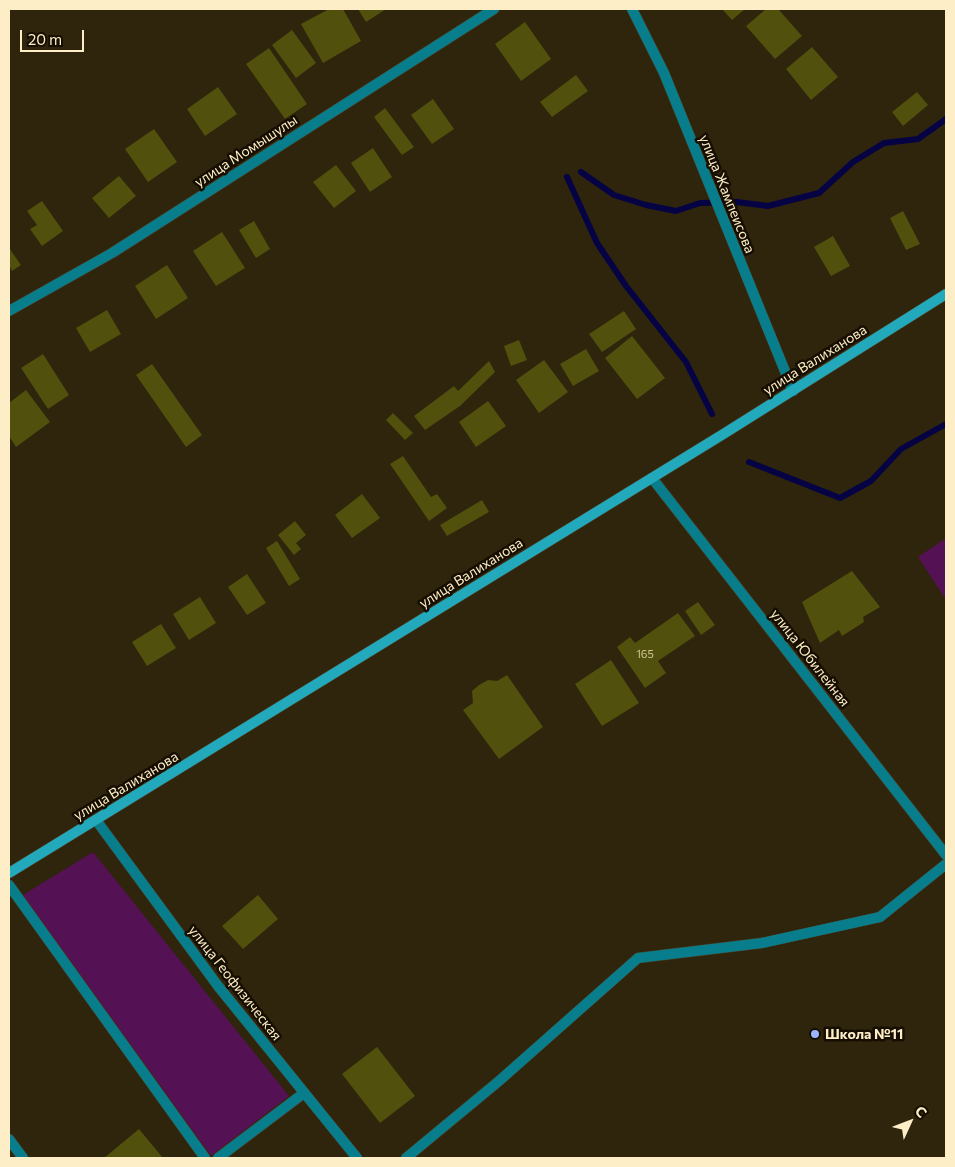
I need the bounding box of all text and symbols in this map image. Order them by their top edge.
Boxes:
scale bar [22,20,86,52]
text: 20 m [28,30,62,48]
street label: улица Момышулы [191,111,301,191]
street label: улица Жампеисова [696,132,758,256]
street label: улица Валиханова [760,321,870,399]
street label: улица Валиханова [416,534,526,612]
street label: улица Юбилейная [767,606,853,710]
house number: 165 [636,647,654,661]
street label: улица Валиханова [71,748,181,824]
street label: улица Геофизическая [185,922,285,1044]
place label: Школа №11 [825,1026,903,1042]
marker: Школа №11 [809,1028,821,1040]
north arrow [885,1097,935,1147]
text: С [912,1102,931,1121]

